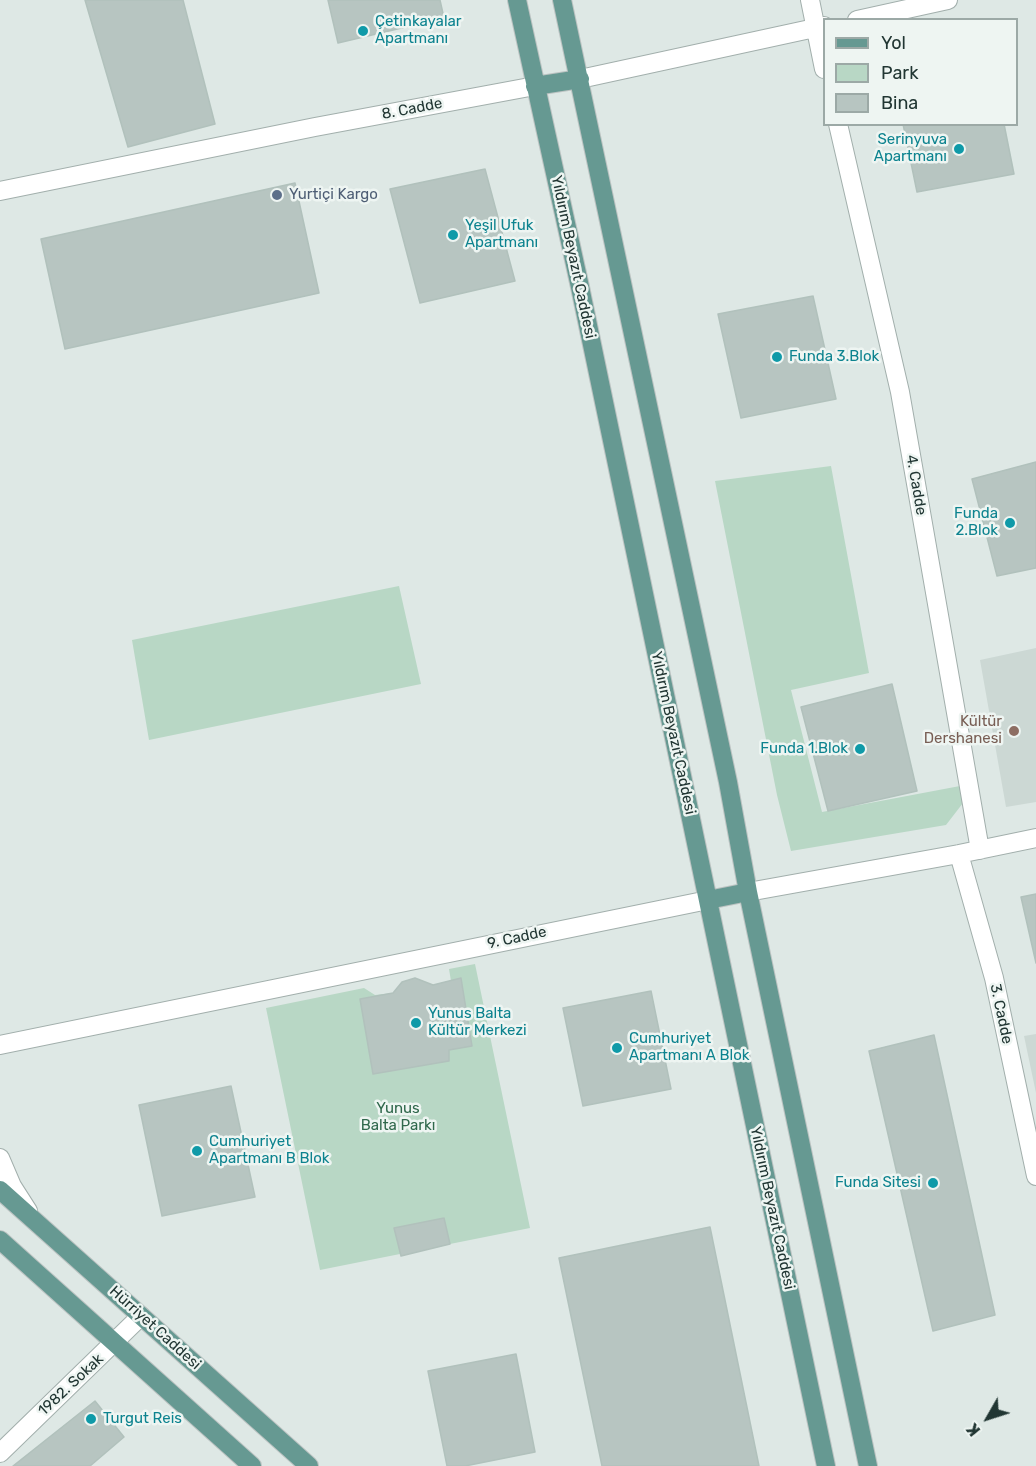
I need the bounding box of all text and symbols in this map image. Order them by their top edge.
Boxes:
place label: Çetinkayalar Apartmanı [375,13,462,48]
legend [823,18,1018,126]
marker: Çetinkayalar Apartmanı [356,24,370,38]
text: Yol [881,32,906,54]
text: Park [881,62,918,84]
text: Bina [881,92,918,114]
street label: 8. Cadde [380,94,444,124]
place label: Serinyuva Apartmanı [874,131,947,166]
marker: Serinyuva Apartmanı [952,142,966,156]
street label: Yıldırım Beyazıt Caddesi [547,174,599,340]
place label: Yurtiçi Kargo [289,186,378,204]
marker: Yurtiçi Kargo [270,188,284,202]
place label: Yeşil Ufuk Apartmanı [465,217,538,252]
marker: Yeşil Ufuk Apartmanı [446,228,460,242]
place label: Funda 3.Blok [789,348,879,366]
marker: Funda 3.Blok [770,350,784,364]
street label: 4. Cadde [902,453,930,517]
place label: Funda 2.Blok [954,505,998,540]
marker: Funda 2.Blok [1003,516,1017,530]
street label: Yıldırım Beyazıt Caddesi [647,650,699,816]
place label: Kültür Dershanesi [924,713,1002,748]
marker: Kültür Dershanesi [1007,724,1021,738]
place label: Funda 1.Blok [760,740,848,758]
marker: Funda 1.Blok [853,742,867,756]
street label: 9. Cadde [486,923,548,953]
street label: 3. Cadde [986,982,1016,1046]
place label: Yunus Balta Kültür Merkezi [428,1005,527,1040]
marker: Yunus Balta Kültür Merkezi [409,1016,423,1030]
place label: Cumhuriyet Apartmanı A Blok [629,1030,750,1065]
marker: Cumhuriyet Apartmanı A Blok [610,1041,624,1055]
park label: Yunus Balta Parkı [361,1100,435,1135]
street label: Yıldırım Beyazıt Caddesi [746,1125,798,1291]
place label: Cumhuriyet Apartmanı B Blok [209,1133,330,1168]
marker: Cumhuriyet Apartmanı B Blok [190,1144,204,1158]
place label: Funda Sitesi [835,1174,921,1192]
marker: Funda Sitesi [926,1176,940,1190]
street label: Hürriyet Caddesi [106,1282,204,1374]
street label: 1982. Sokak [35,1350,107,1420]
north arrow [958,1388,1018,1448]
place label: Turgut Reis [103,1410,182,1428]
marker: Turgut Reis [84,1412,98,1426]
text: K [963,1420,984,1440]

